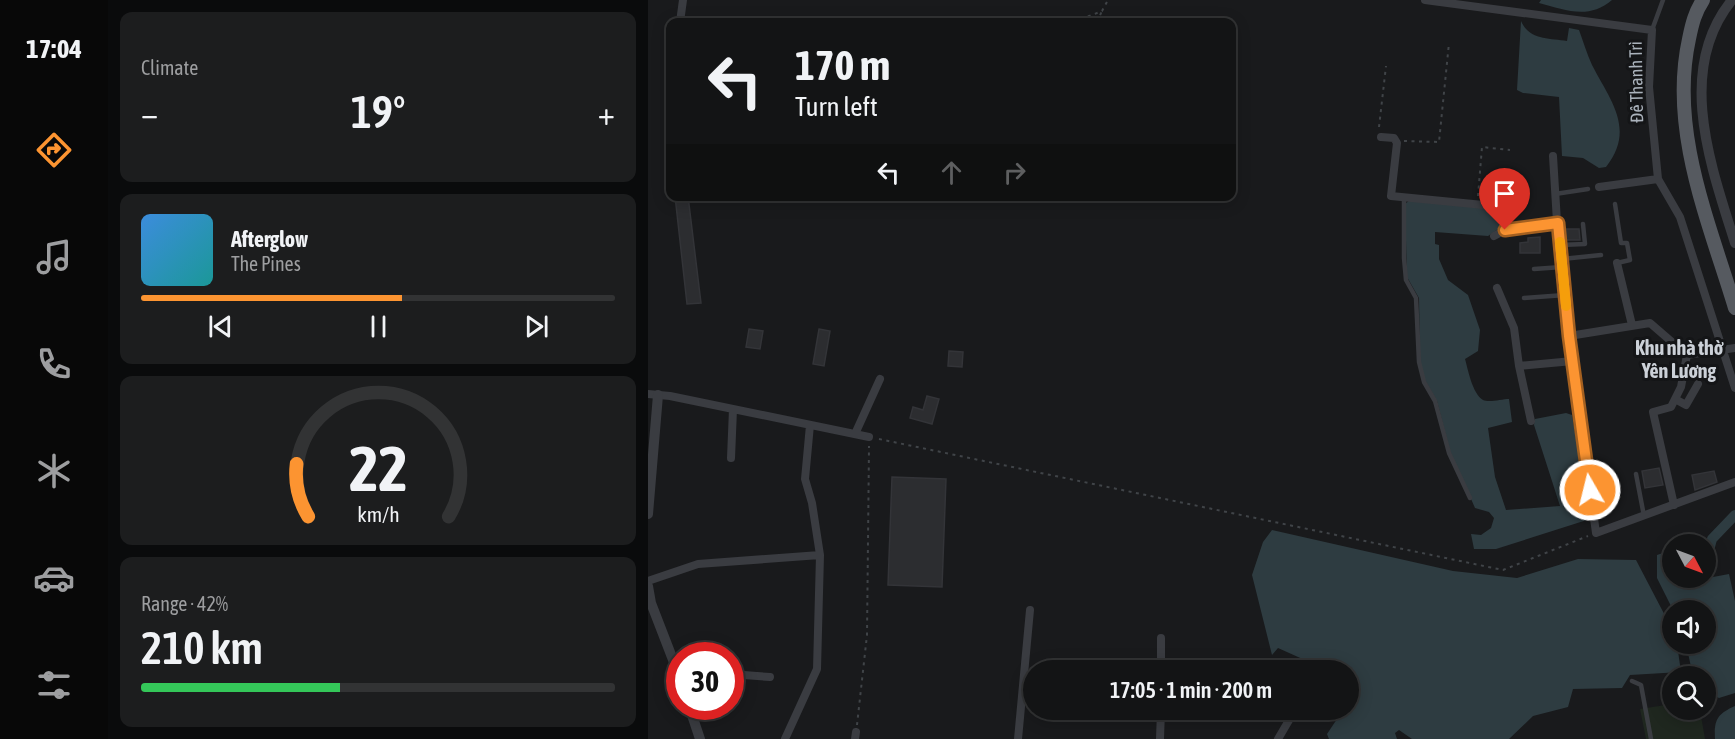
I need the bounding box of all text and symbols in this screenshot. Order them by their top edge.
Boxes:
text: 17:04 [26,33,82,64]
text: 170 m [795,41,890,89]
street label: Đê Thanh Trì [1625,41,1647,123]
icon: left [696,42,774,120]
text: Climate [141,56,198,79]
text: 19° [351,86,405,138]
text: Turn left [795,91,878,122]
text: − [141,94,158,132]
text: + [598,94,615,132]
icon: directions [33,129,75,171]
icon: left [872,156,905,189]
icon: ahead [935,156,968,189]
icon: right [998,156,1031,189]
pin [1479,168,1530,230]
icon: arrive [1488,177,1521,210]
text: Afterglow [231,226,308,252]
icon: music [33,236,75,278]
text: The Pines [231,252,301,275]
icon: previous [204,310,237,343]
icon: pause [362,310,395,343]
icon: next [520,310,553,343]
district label: Khu nhà thờ Yên Lương [1635,336,1724,382]
icon: phone [33,343,75,385]
text: 22 [349,434,407,505]
icon: climate [33,450,75,492]
position arrow [1558,458,1622,522]
text: km/h [357,503,399,528]
north arrow [1662,534,1716,588]
map controls [1662,534,1716,720]
icon: car [33,557,75,599]
text: Range · 42% [141,592,228,615]
button: sound [1662,600,1716,654]
text: 210 km [141,622,263,674]
speed limit sign: 30 [666,642,744,720]
icon: filters [33,664,75,706]
button: search [1662,666,1716,720]
text: 17:05 · 1 min · 200 m [1110,677,1272,703]

